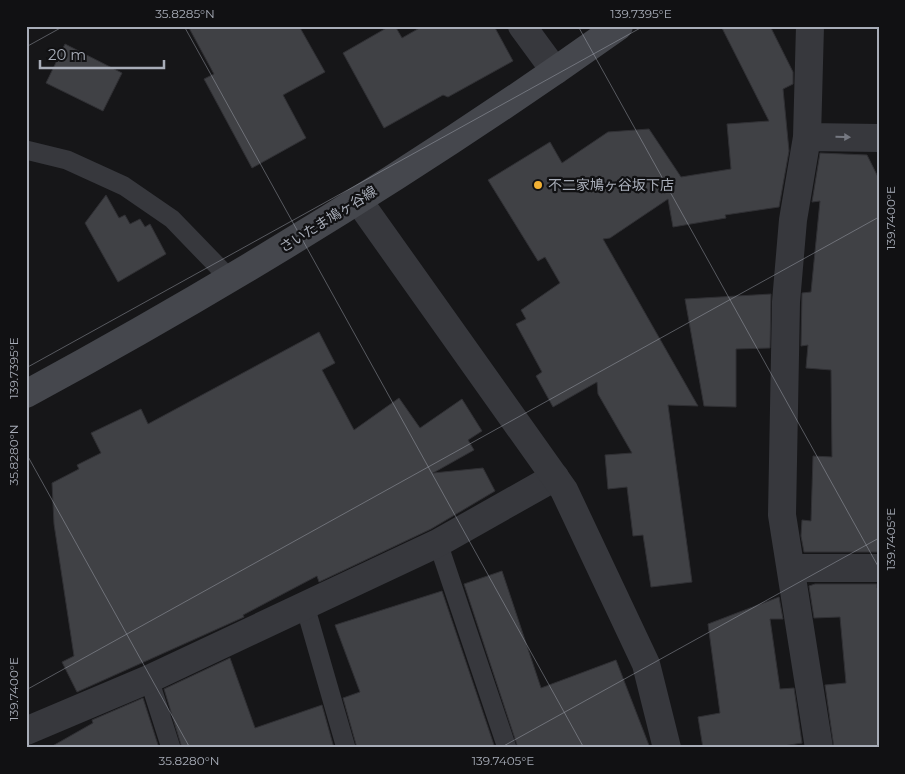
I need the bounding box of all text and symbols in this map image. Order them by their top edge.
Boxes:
text: 35.8285°N [155,6,215,21]
text: 139.7395°E [610,6,672,21]
scale bar [40,38,164,70]
text: 20 m [48,45,86,64]
one-way arrow [835,134,851,142]
place label: 不二家鳩ヶ谷坂下店 [548,176,674,194]
marker: 不二家鳩ヶ谷坂下店 [532,179,544,191]
street label: さいたま鳩ヶ谷線 [276,182,380,256]
text: 139.7400°E [883,186,898,250]
text: 139.7395°E [6,337,21,399]
text: 35.8280°N [6,425,21,486]
text: 139.7405°E [883,508,898,570]
text: 139.7400°E [6,657,21,721]
text: 35.8280°N [159,753,220,768]
text: 139.7405°E [472,753,534,768]

